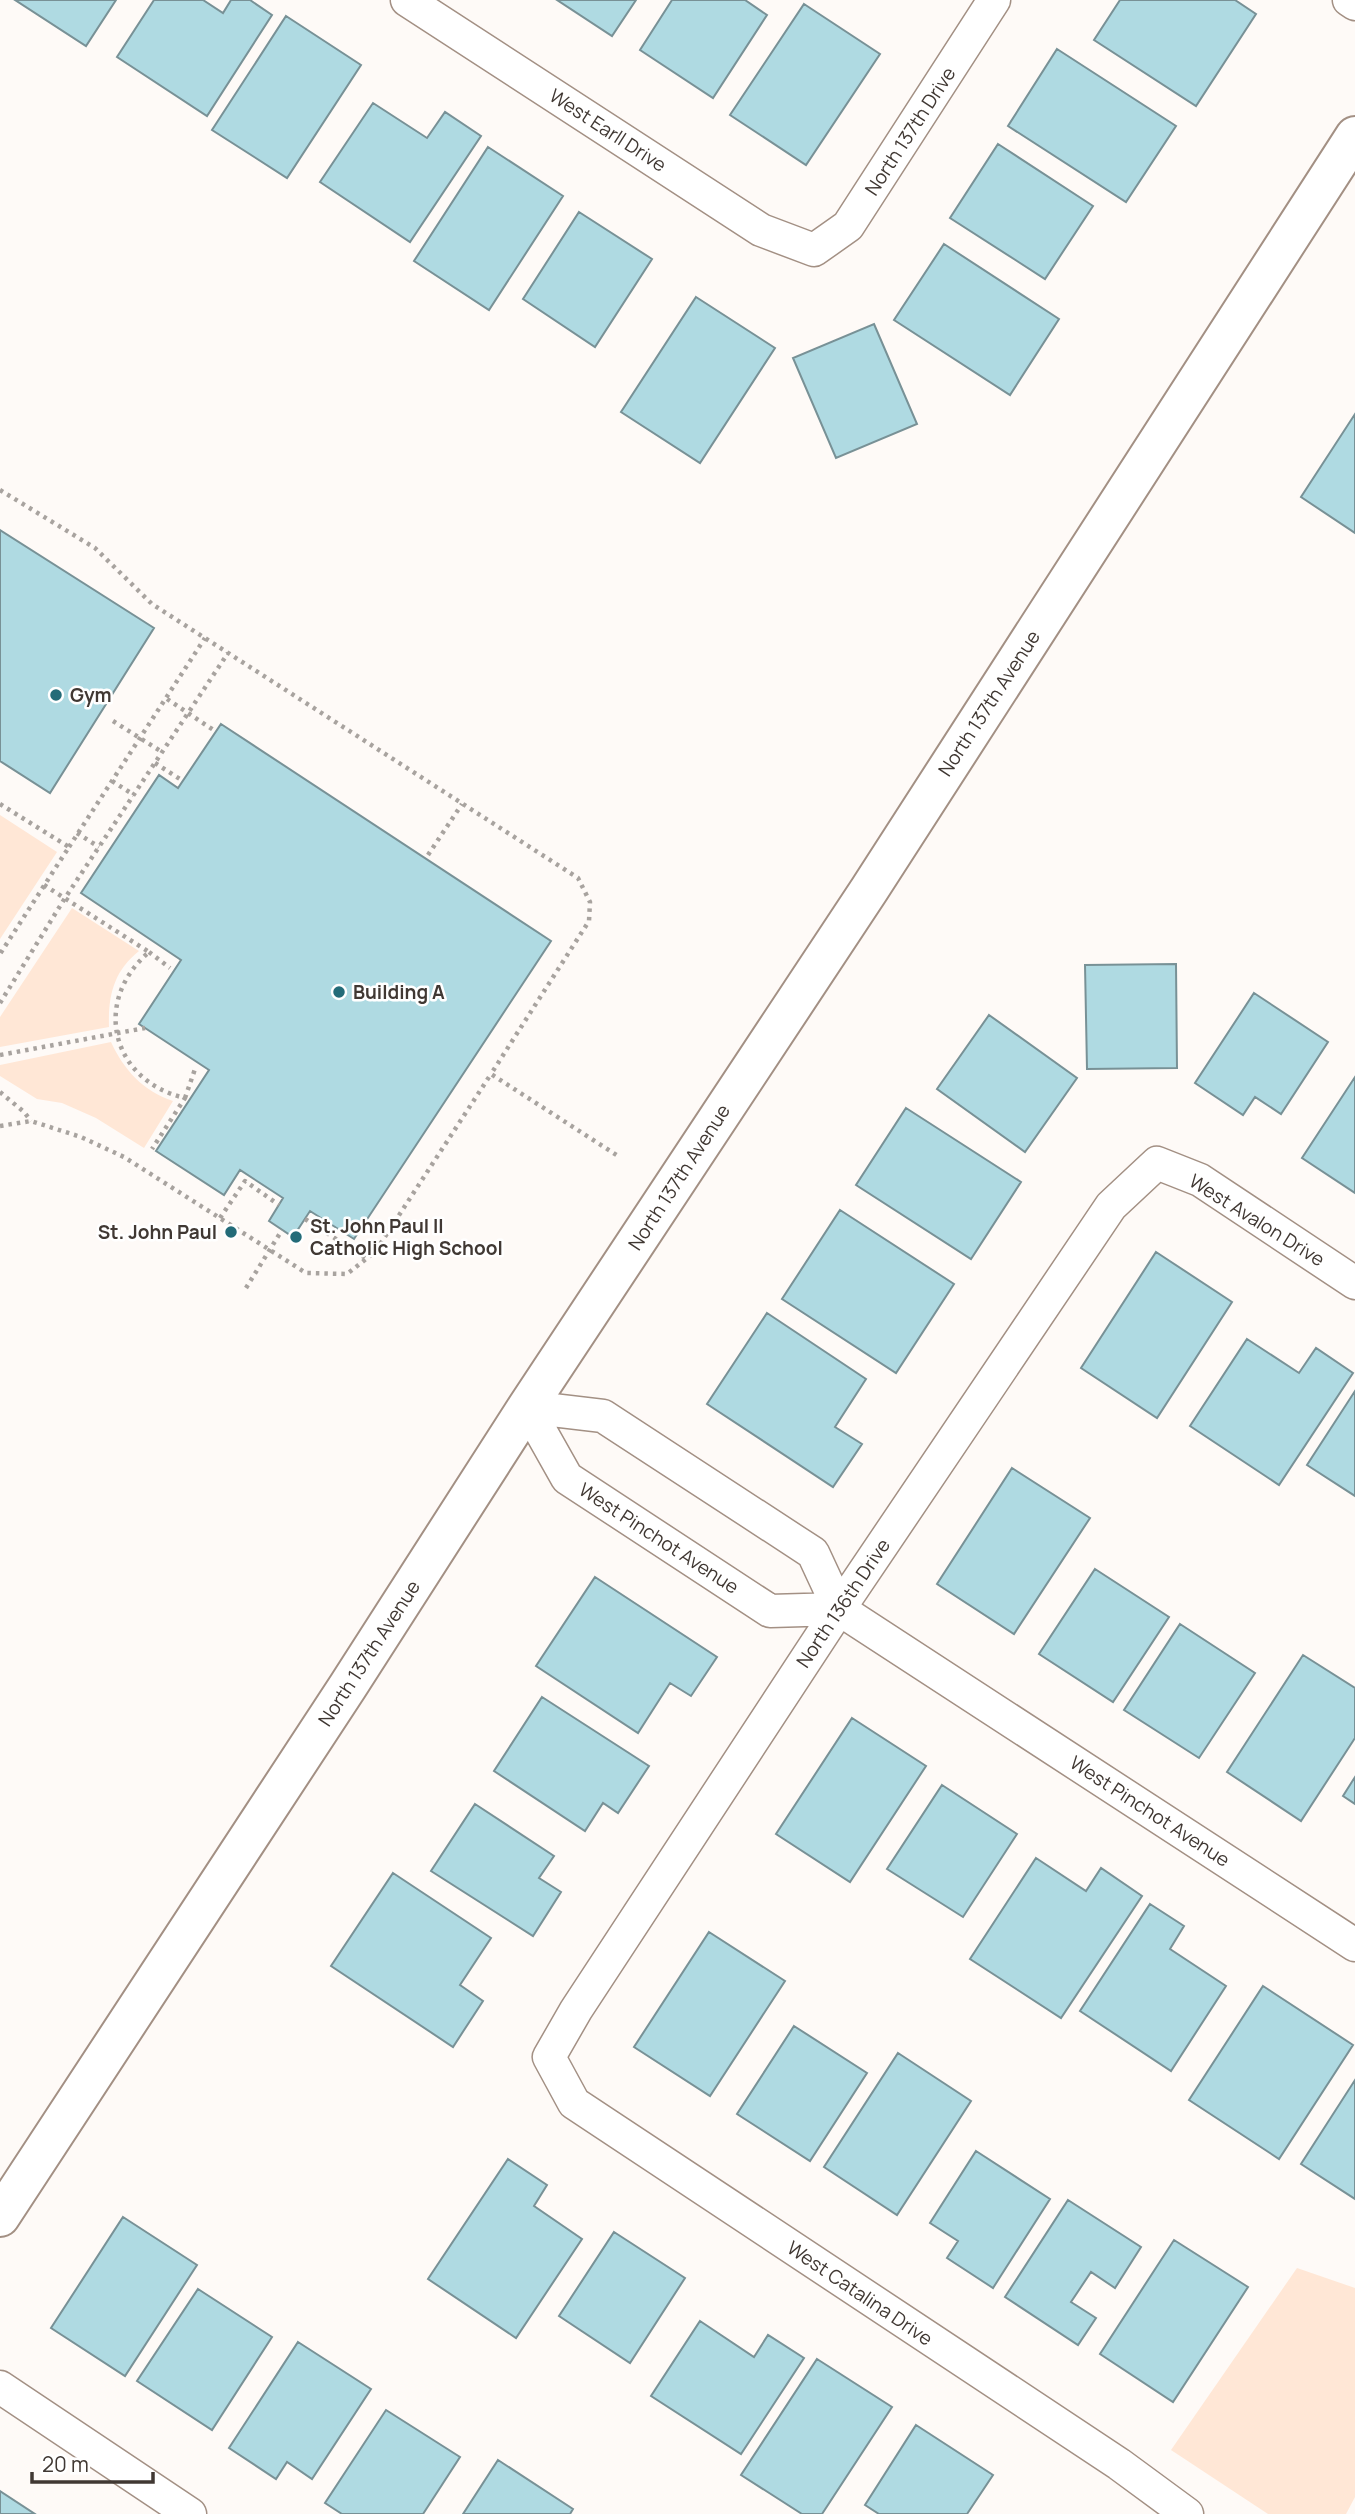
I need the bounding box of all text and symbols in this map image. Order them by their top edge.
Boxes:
street label: North 137th Drive [859,62,961,200]
street label: West Earll Drive [545,82,671,178]
street label: North 137th Avenue [932,625,1046,781]
place label: Gym [70,682,112,708]
marker: Gym [48,687,64,703]
place label: Building A [353,979,445,1005]
marker: Building A [331,984,347,1000]
street label: North 137th Avenue [622,1099,736,1255]
street label: West Avalon Drive [1184,1168,1330,1272]
place label: St. John Paul II Catholic High School [310,1213,503,1261]
place label: St. John Paul [98,1219,217,1245]
marker: St. John Paul [223,1224,239,1240]
marker: St. John Paul II Catholic High School [288,1229,304,1245]
street label: West Pinchot Avenue [574,1477,744,1599]
street label: North 136th Drive [790,1533,896,1673]
street label: North 137th Avenue [312,1575,426,1731]
street label: West Pinchot Avenue [1065,1750,1235,1872]
street label: West Catalina Drive [782,2235,938,2351]
scale bar [32,2440,152,2484]
text: 20 m [42,2450,89,2478]

